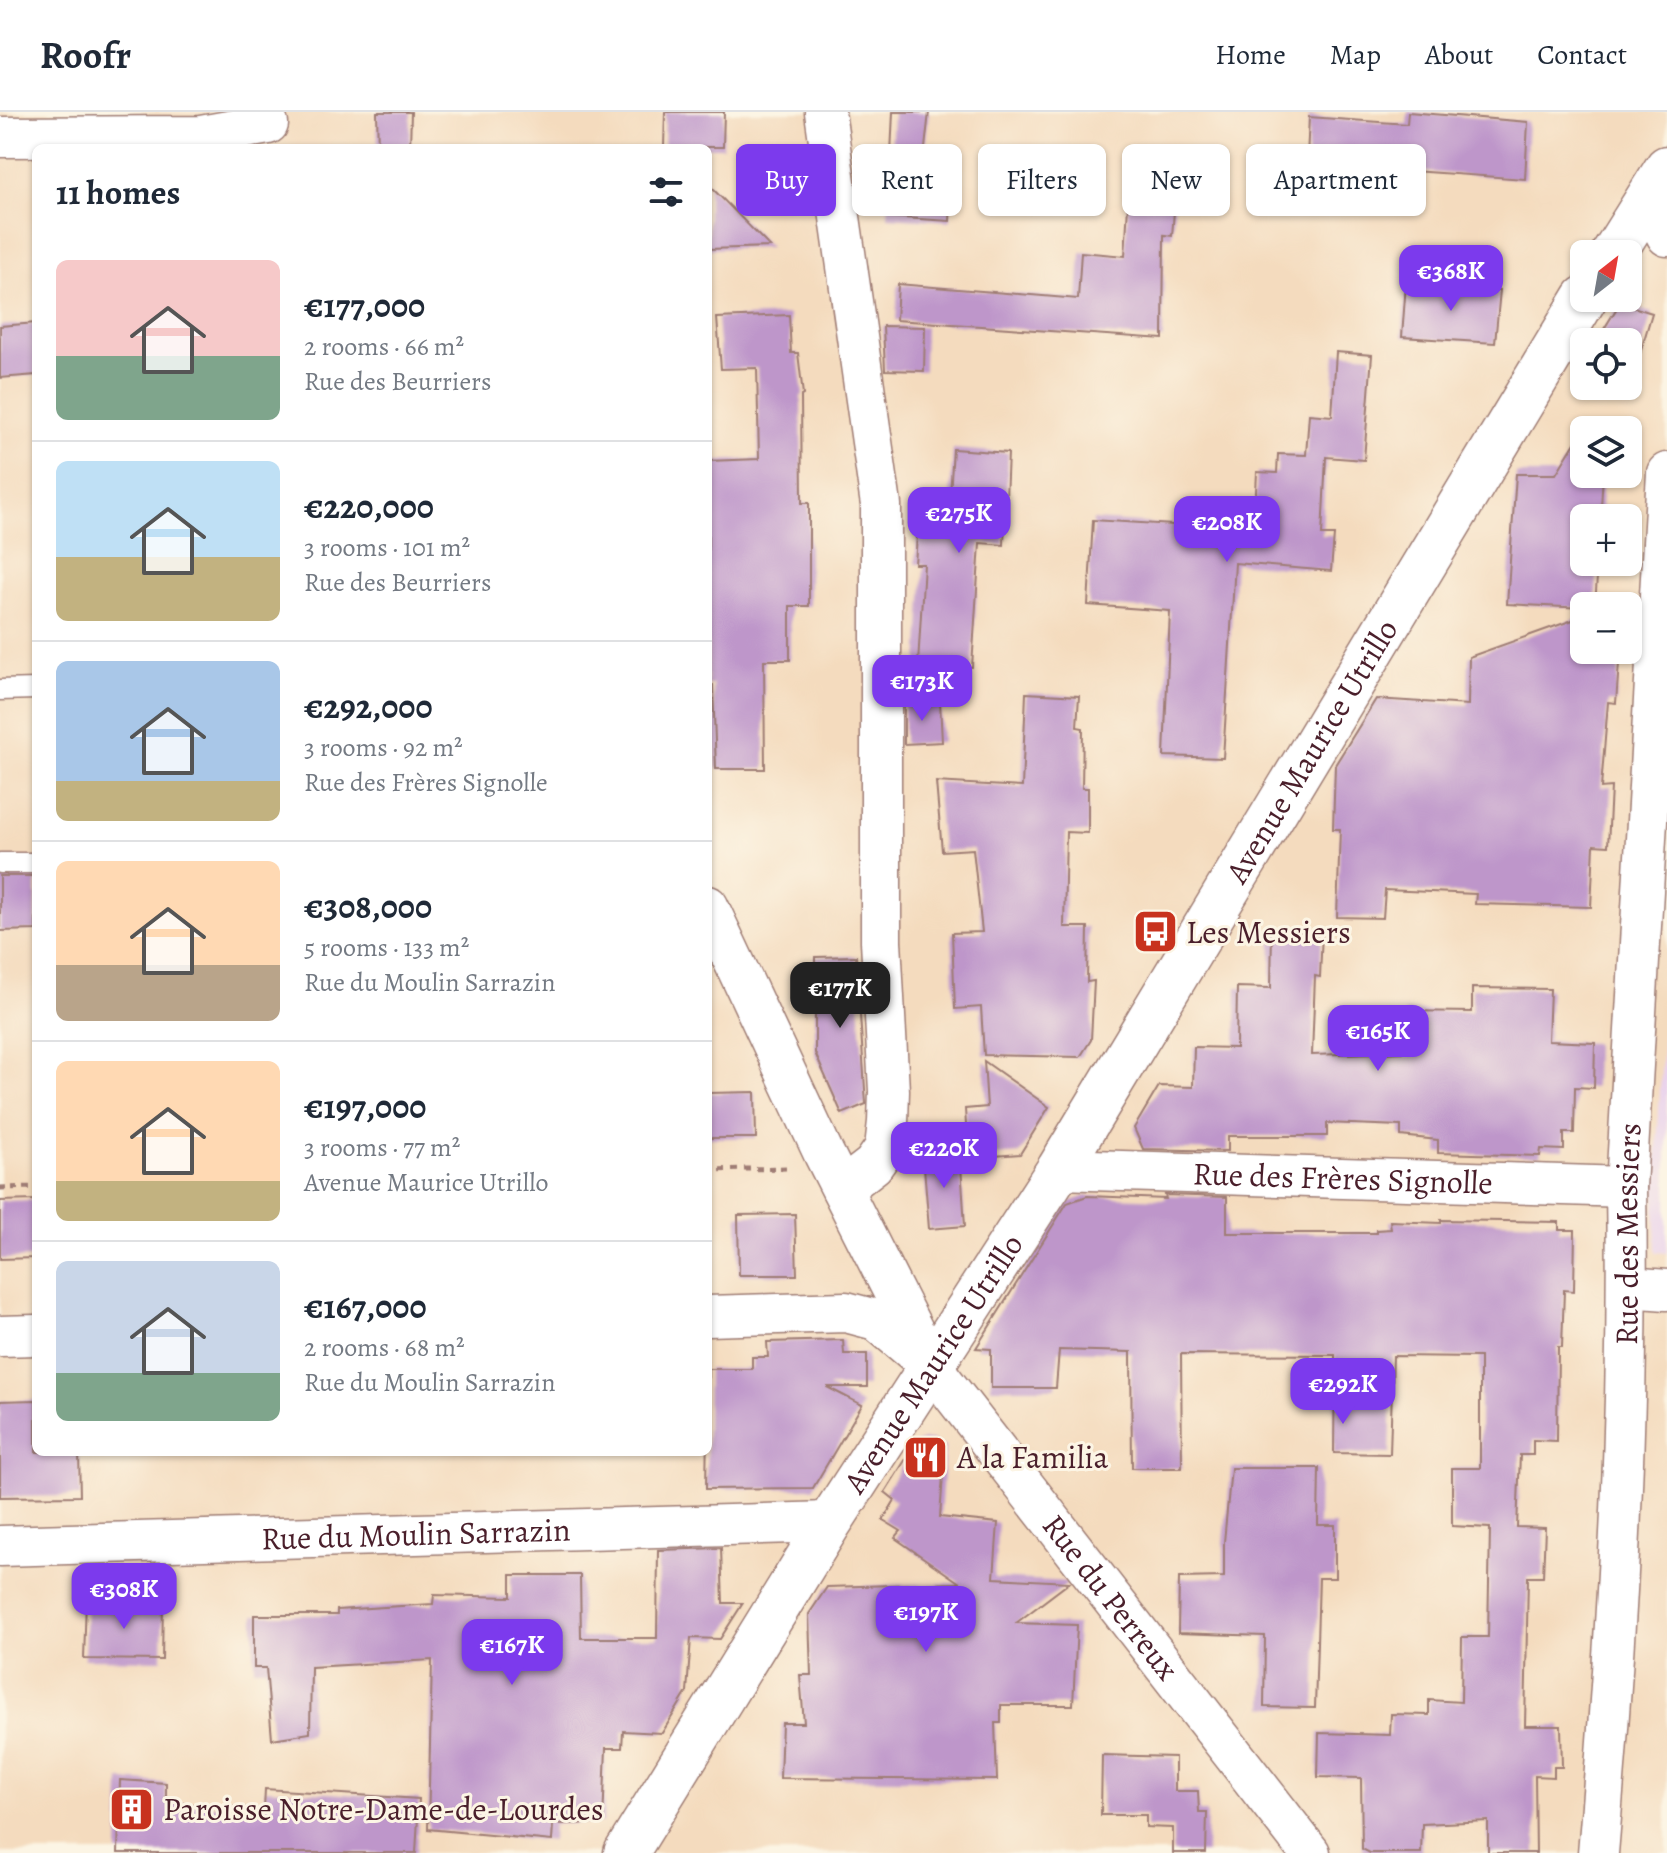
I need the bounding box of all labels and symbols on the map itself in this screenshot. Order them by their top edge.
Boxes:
north arrow [1570,240,1642,312]
pin: €368K [1395,245,1507,313]
pin: €275K [903,487,1015,555]
pin: €208K [1171,496,1283,564]
street label: Avenue Maurice Utrillo [1214,611,1408,892]
pin: €173K [866,655,978,723]
bus stop icon: Les Messiers [1131,908,1179,956]
place label: Les Messiers [1186,910,1351,954]
pin: €177K [784,962,896,1030]
pin: €165K [1322,1005,1434,1073]
pin: €220K [888,1122,1000,1190]
street label: Rue des Messiers [1604,1122,1652,1345]
street label: Rue des Frères Signolle [1192,1151,1494,1205]
street label: Avenue Maurice Utrillo [832,1225,1033,1502]
pin: €292K [1287,1358,1399,1426]
restaurant icon: A la Familia [902,1433,950,1481]
place label: A la Familia [956,1435,1108,1479]
street label: Rue du Perreux [1032,1505,1189,1689]
street label: Rue du Moulin Sarrazin [260,1508,571,1560]
pin: €308K [68,1563,180,1631]
pin: €197K [870,1586,982,1654]
pin: €167K [456,1619,568,1687]
building icon: Paroisse Notre-Dame-de-Lourdes [108,1785,156,1833]
place label: Paroisse Notre-Dame-de-Lourdes [163,1787,604,1831]

